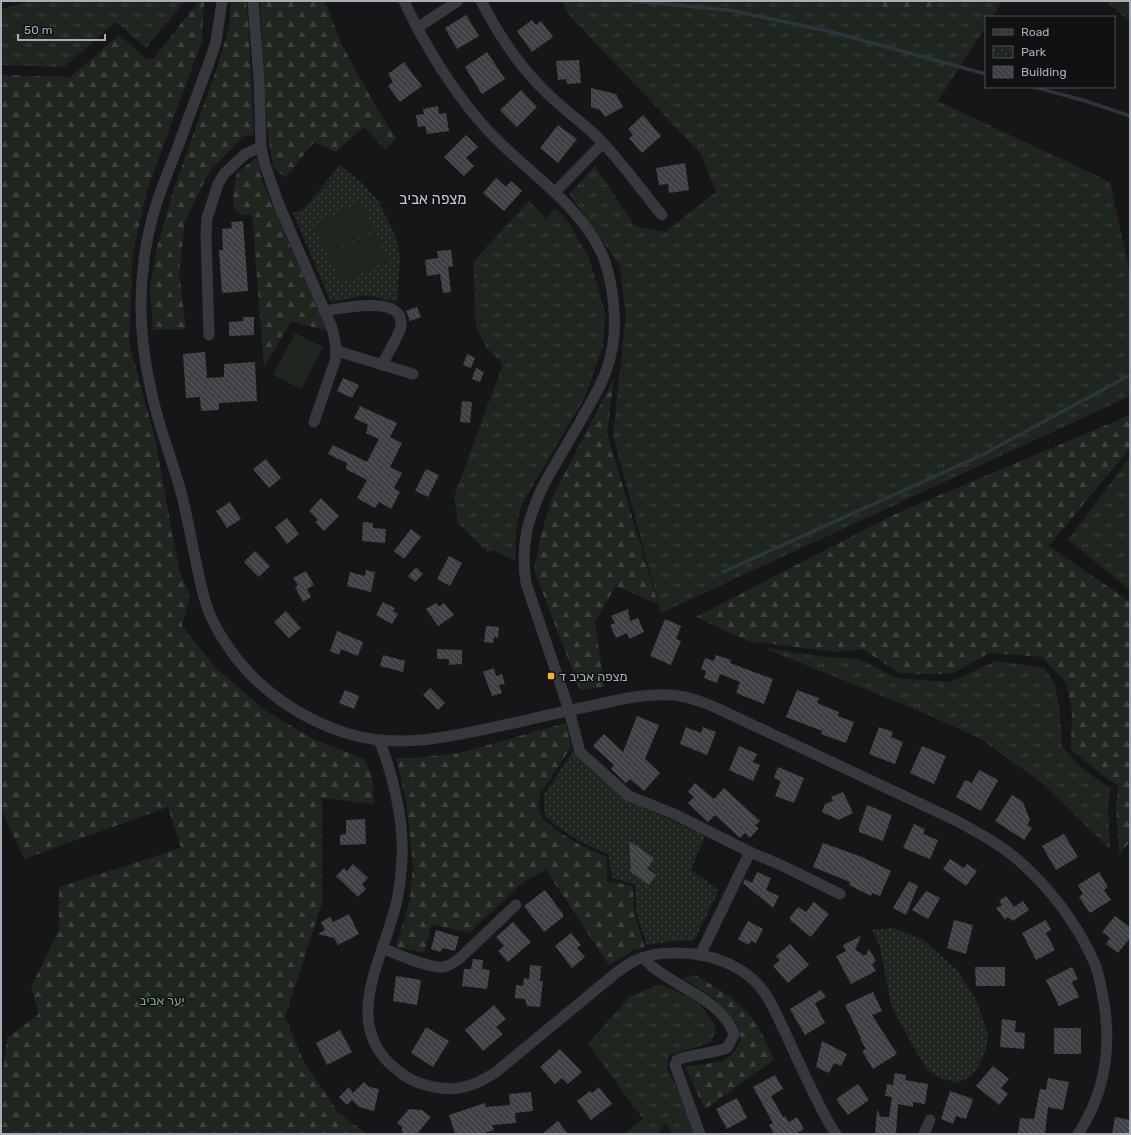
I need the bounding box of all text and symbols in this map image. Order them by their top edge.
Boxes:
scale bar [18,16,105,42]
legend [985,16,1115,88]
text: 50 m [24,23,52,37]
text: Road [1021,25,1049,39]
text: Park [1021,45,1047,59]
text: Building [1021,65,1067,79]
district label: מצפה אביב [399,190,467,208]
place label: מצפה אביב ד [559,669,628,684]
marker: מצפה אביב ד [546,671,556,681]
park label: יער אביב [139,993,185,1008]

